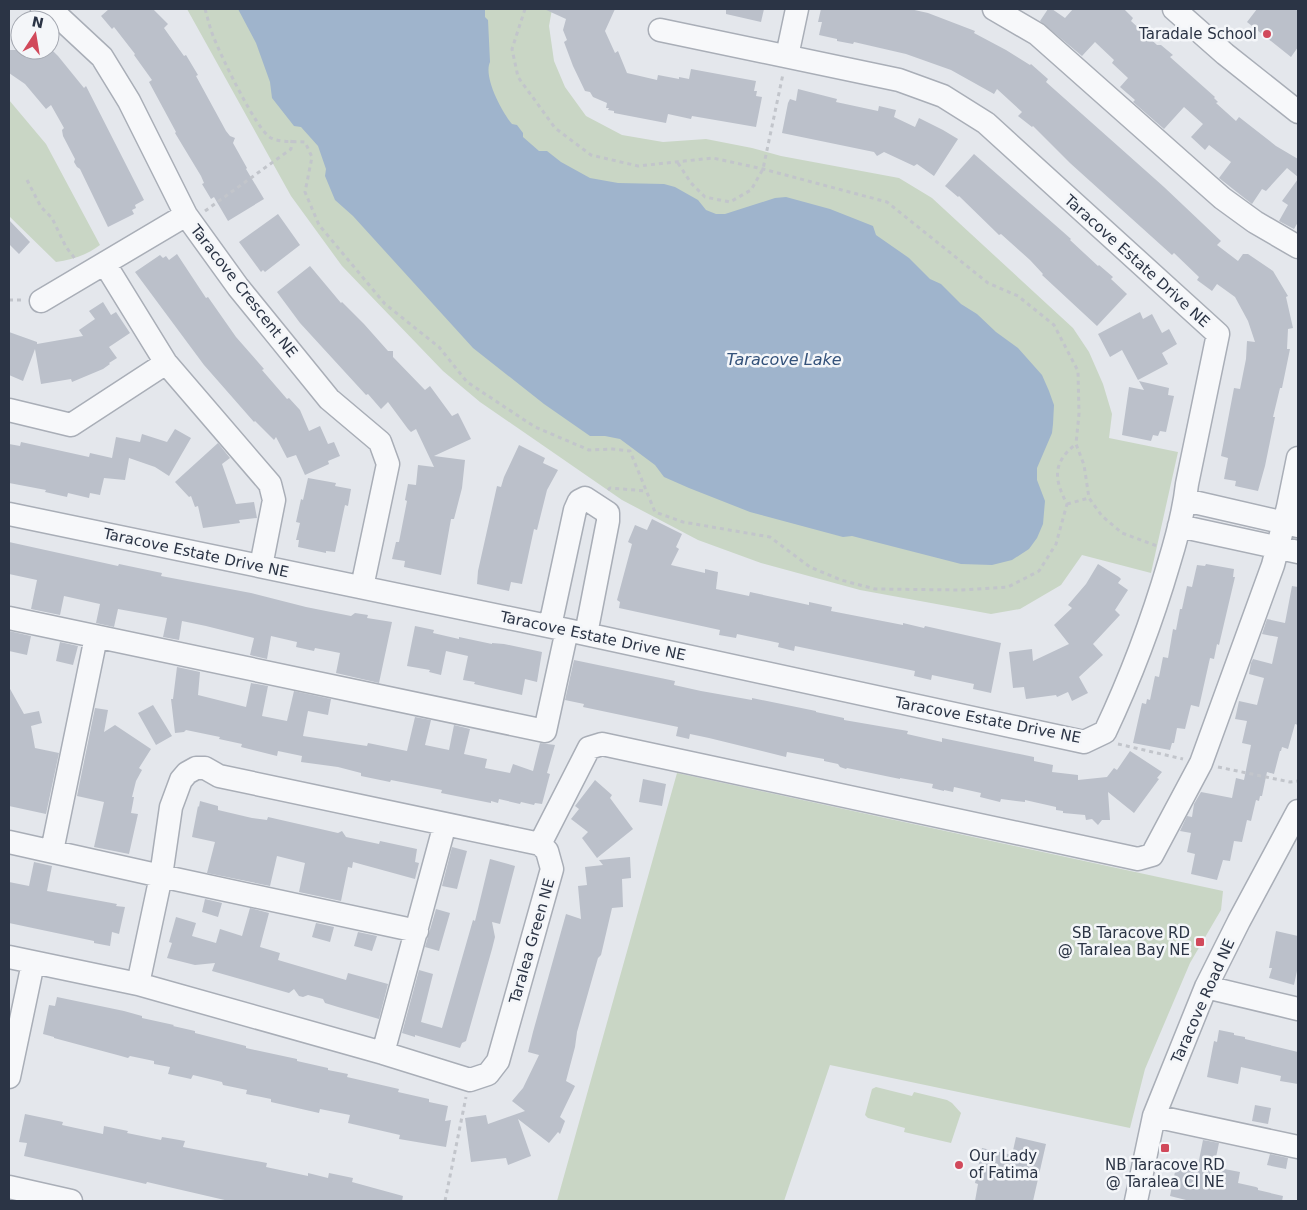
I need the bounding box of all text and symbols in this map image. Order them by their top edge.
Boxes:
north arrow [10,10,60,60]
text: N [30,13,45,31]
place label: Taradale School [1138,25,1257,43]
marker: Taradale School [1261,28,1273,40]
street label: Taracove Estate Drive NE [1060,190,1213,331]
street label: Taracove Crescent NE [186,220,301,361]
water label: Taracove Lake [726,350,842,369]
street label: Taracove Estate Drive NE [101,524,290,581]
street label: Taracove Estate Drive NE [498,607,687,664]
street label: Taracove Estate Drive NE [892,693,1083,747]
street label: Taralea Green NE [505,876,558,1007]
place label: SB Taracove RD @ Taralea Bay NE [1058,924,1190,959]
street label: Taracove Road NE [1167,936,1239,1067]
marker: SB Taracove RD @ Taralea Bay NE [1194,936,1206,948]
marker: NB Taracove RD @ Taralea CI NE [1159,1142,1171,1154]
place label: Our Lady of Fatima [969,1147,1039,1182]
place label: NB Taracove RD @ Taralea CI NE [1105,1156,1225,1191]
marker: Our Lady of Fatima [953,1159,965,1171]

